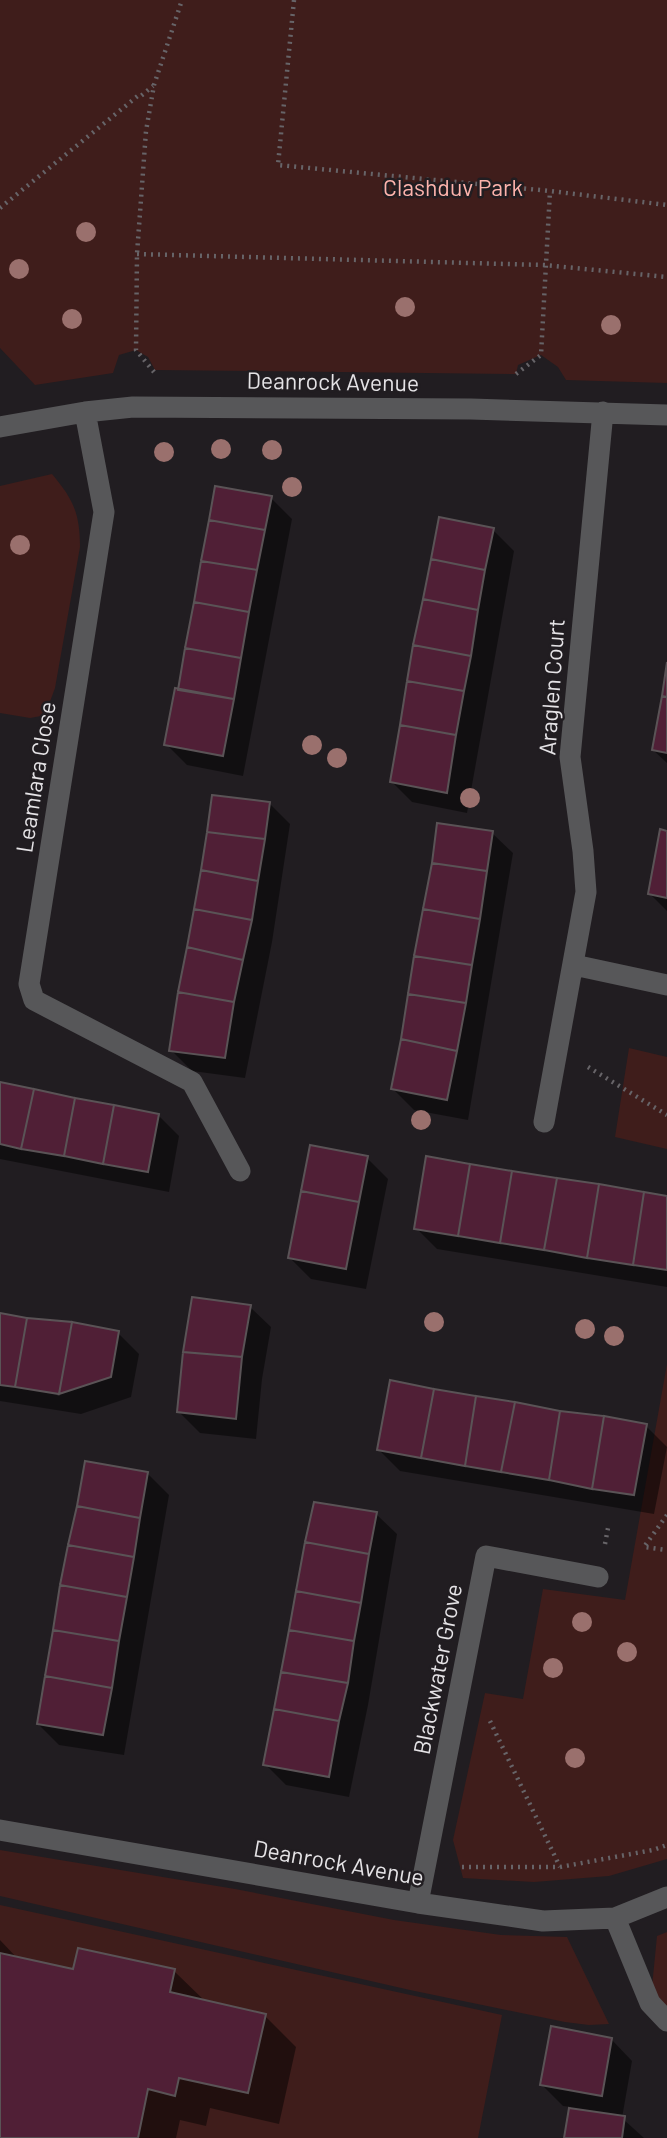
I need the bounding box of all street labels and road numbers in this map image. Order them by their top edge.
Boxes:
street label: Deanrock Avenue [247,365,419,397]
street label: Araglen Court [532,618,570,756]
street label: Leamlara Close [9,699,61,855]
street label: Blackwater Grove [407,1581,467,1757]
street label: Deanrock Avenue [252,1833,426,1891]

